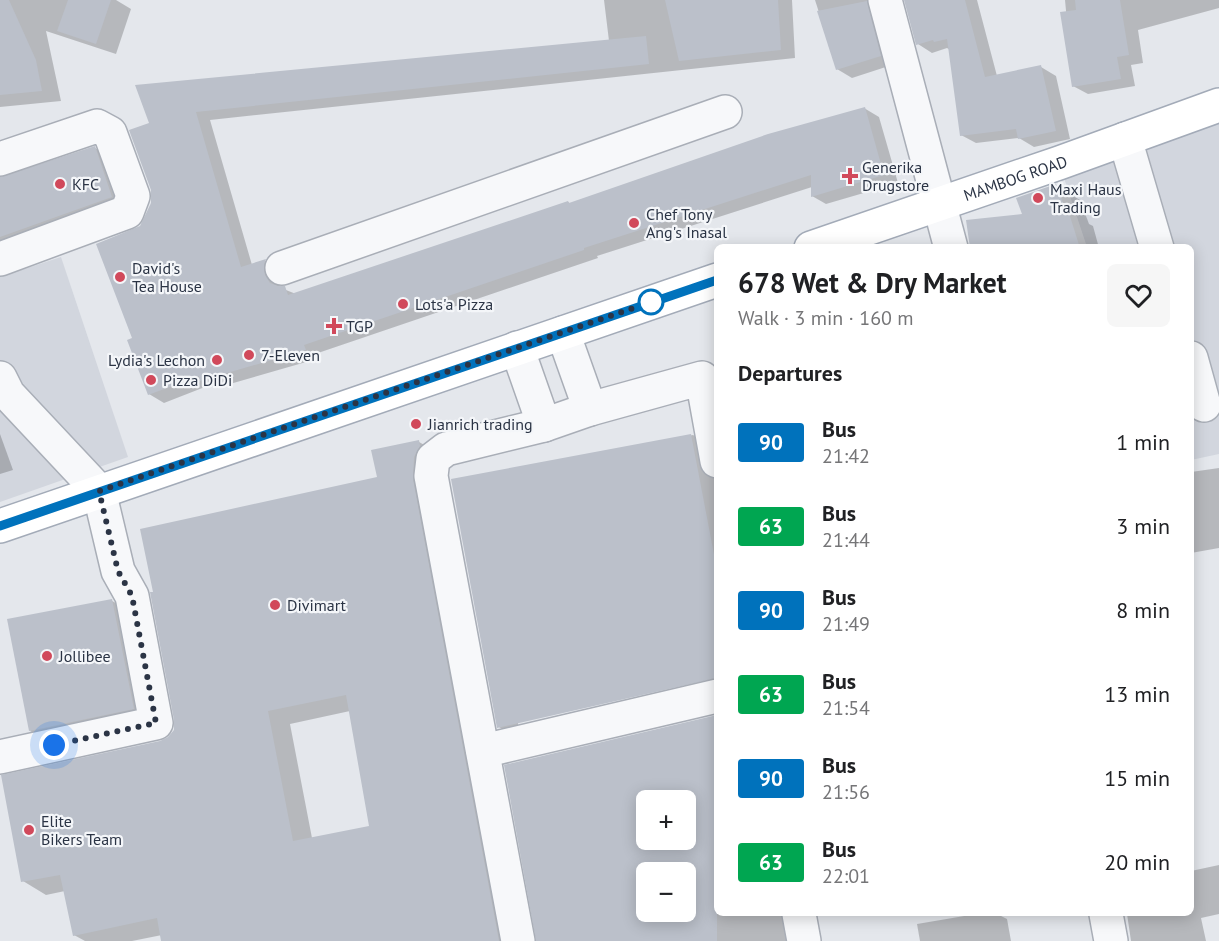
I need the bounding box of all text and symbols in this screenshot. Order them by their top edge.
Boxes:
street label: MAMBOG ROAD [961,151,1070,205]
place label: Generika Drugstore [862,157,929,195]
marker: Generika Drugstore [843,169,857,183]
place label: KFC [72,174,99,194]
marker: KFC [53,177,67,191]
place label: Maxi Haus Trading [1050,179,1122,217]
marker: Maxi Haus Trading [1031,191,1045,205]
place label: Chef Tony Ang's Inasal [646,204,727,242]
marker: Chef Tony Ang's Inasal [627,216,641,230]
place label: David's Tea House [132,258,202,296]
text: 678 Wet & Dry Market [738,264,1007,301]
button: heart [1107,264,1170,327]
marker: David's Tea House [113,270,127,284]
unlabelled marker [638,289,664,315]
place label: Lots'a Pizza [415,294,493,314]
marker: Lots'a Pizza [396,297,410,311]
text: Walk · 3 min · 160 m [738,305,914,331]
place label: TGP [346,316,373,336]
marker: TGP [327,319,341,333]
place label: 7-Eleven [261,345,320,365]
marker: 7-Eleven [242,348,256,362]
place label: Lydia's Lechon [108,350,205,370]
marker: Lydia's Lechon [210,353,224,367]
text: Departures [738,359,842,387]
place label: Pizza DiDi [163,370,232,390]
marker: Pizza DiDi [144,373,158,387]
place label: Jianrich trading [427,414,533,434]
text: Bus [822,415,856,443]
marker: Jianrich trading [409,417,423,431]
text: 1 min [1116,428,1170,456]
text: 90 [759,429,783,456]
text: 21:42 [822,443,870,469]
text: Bus [822,499,856,527]
text: 3 min [1116,512,1170,540]
text: 63 [759,513,783,540]
text: 21:44 [822,527,870,553]
text: Bus [822,583,856,611]
place label: Divimart [287,595,347,615]
text: 8 min [1116,596,1170,624]
text: 90 [759,597,783,624]
marker: Divimart [268,598,282,612]
text: 21:49 [822,611,870,637]
place label: Jollibee [58,646,111,666]
marker: Jollibee [40,649,54,663]
text: Bus [822,667,856,695]
text: 13 min [1104,680,1170,708]
text: 63 [759,681,783,708]
text: 21:54 [822,695,870,721]
your location [39,730,69,760]
text: Bus [822,751,856,779]
text: 15 min [1104,764,1170,792]
text: 90 [759,765,783,792]
text: 21:56 [822,779,870,805]
map controls [636,790,696,922]
button: + [636,790,696,850]
place label: Elite Bikers Team [41,811,122,849]
marker: Elite Bikers Team [22,823,36,837]
text: Bus [822,835,856,863]
text: 20 min [1104,848,1170,876]
text: 63 [759,849,783,876]
button: − [636,862,696,922]
text: 22:01 [822,863,870,889]

